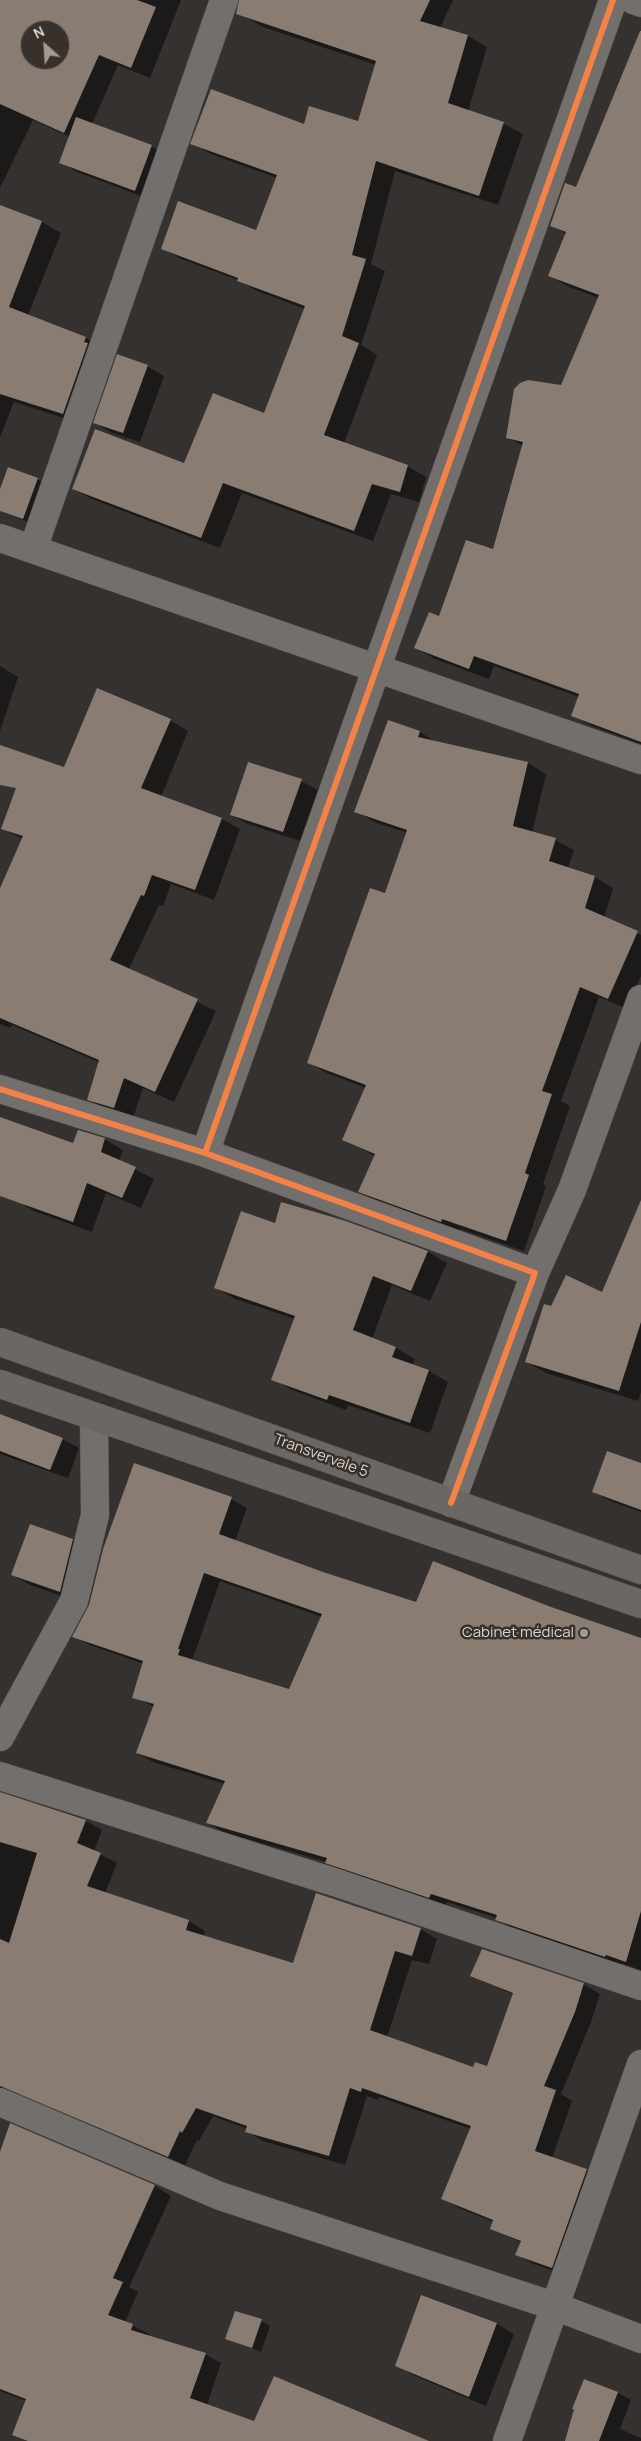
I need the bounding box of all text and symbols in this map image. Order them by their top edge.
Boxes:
north arrow [20,20,70,70]
text: N [30,21,47,43]
street label: Transvervale 5 [271,1431,371,1481]
place label: Cabinet médical [462,1624,574,1642]
marker: Cabinet médical [578,1627,590,1639]

